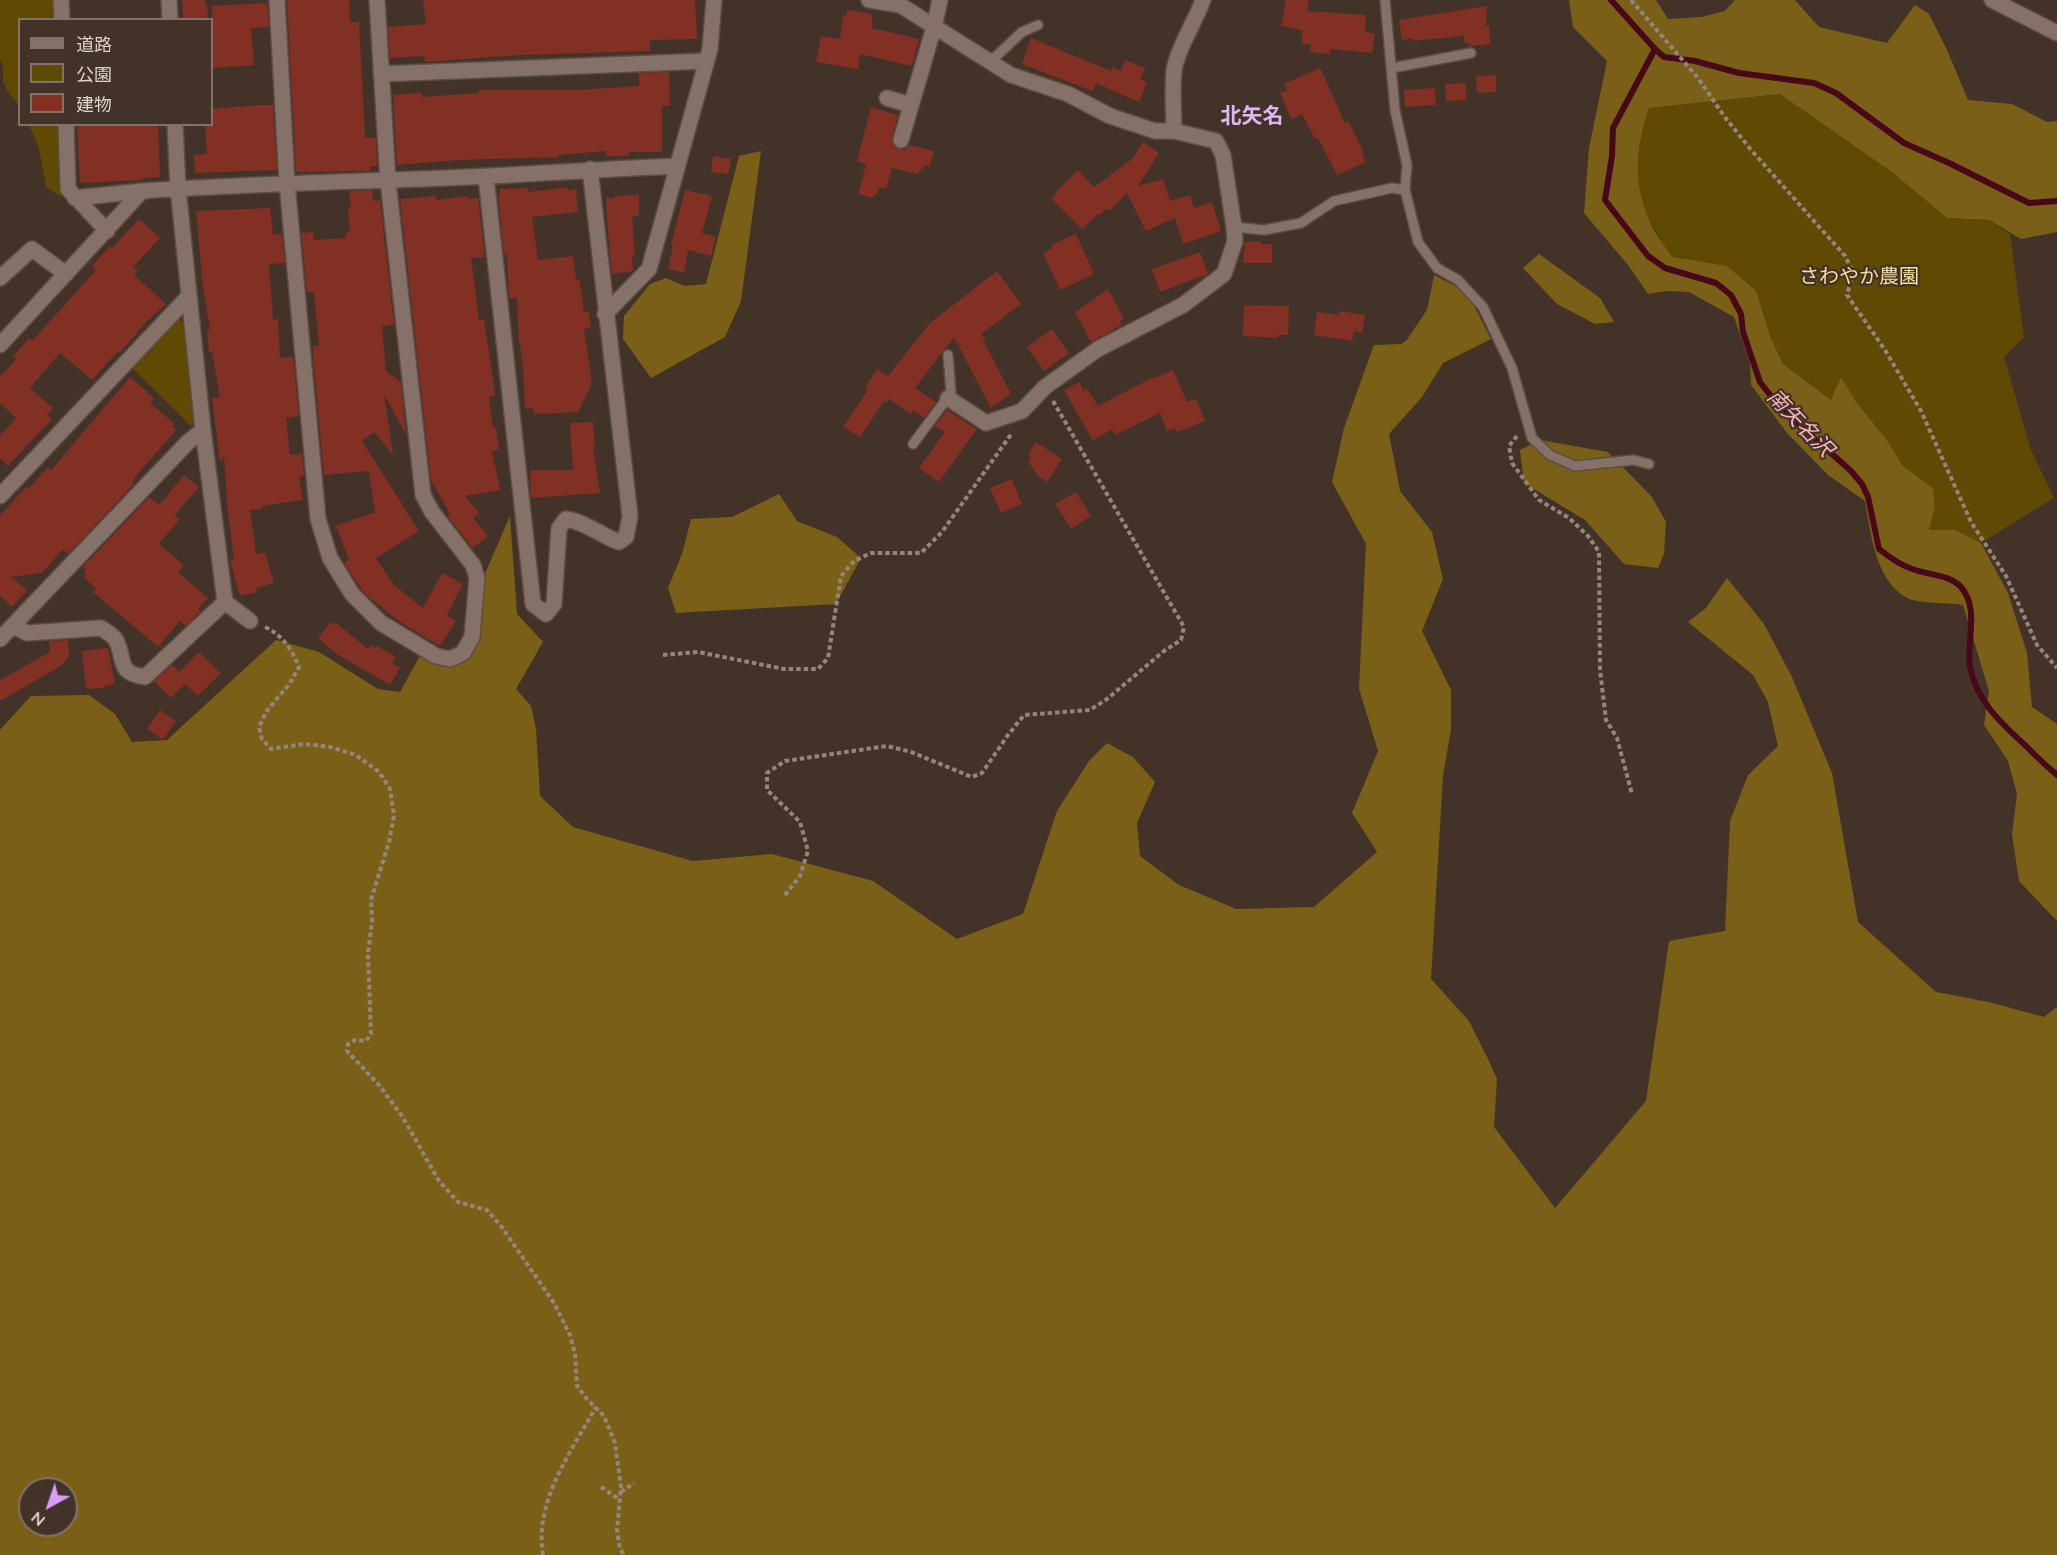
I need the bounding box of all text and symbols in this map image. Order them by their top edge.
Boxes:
legend [18,18,213,126]
text: 道路 [76,33,112,55]
text: 公園 [76,63,112,85]
text: 建物 [76,93,112,115]
district label: 北矢名 [1221,103,1283,129]
park label: さわやか農園 [1799,265,1919,289]
water label: 南矢名沢 [1762,384,1838,462]
north arrow [18,1477,78,1537]
text: N [27,1508,48,1531]

